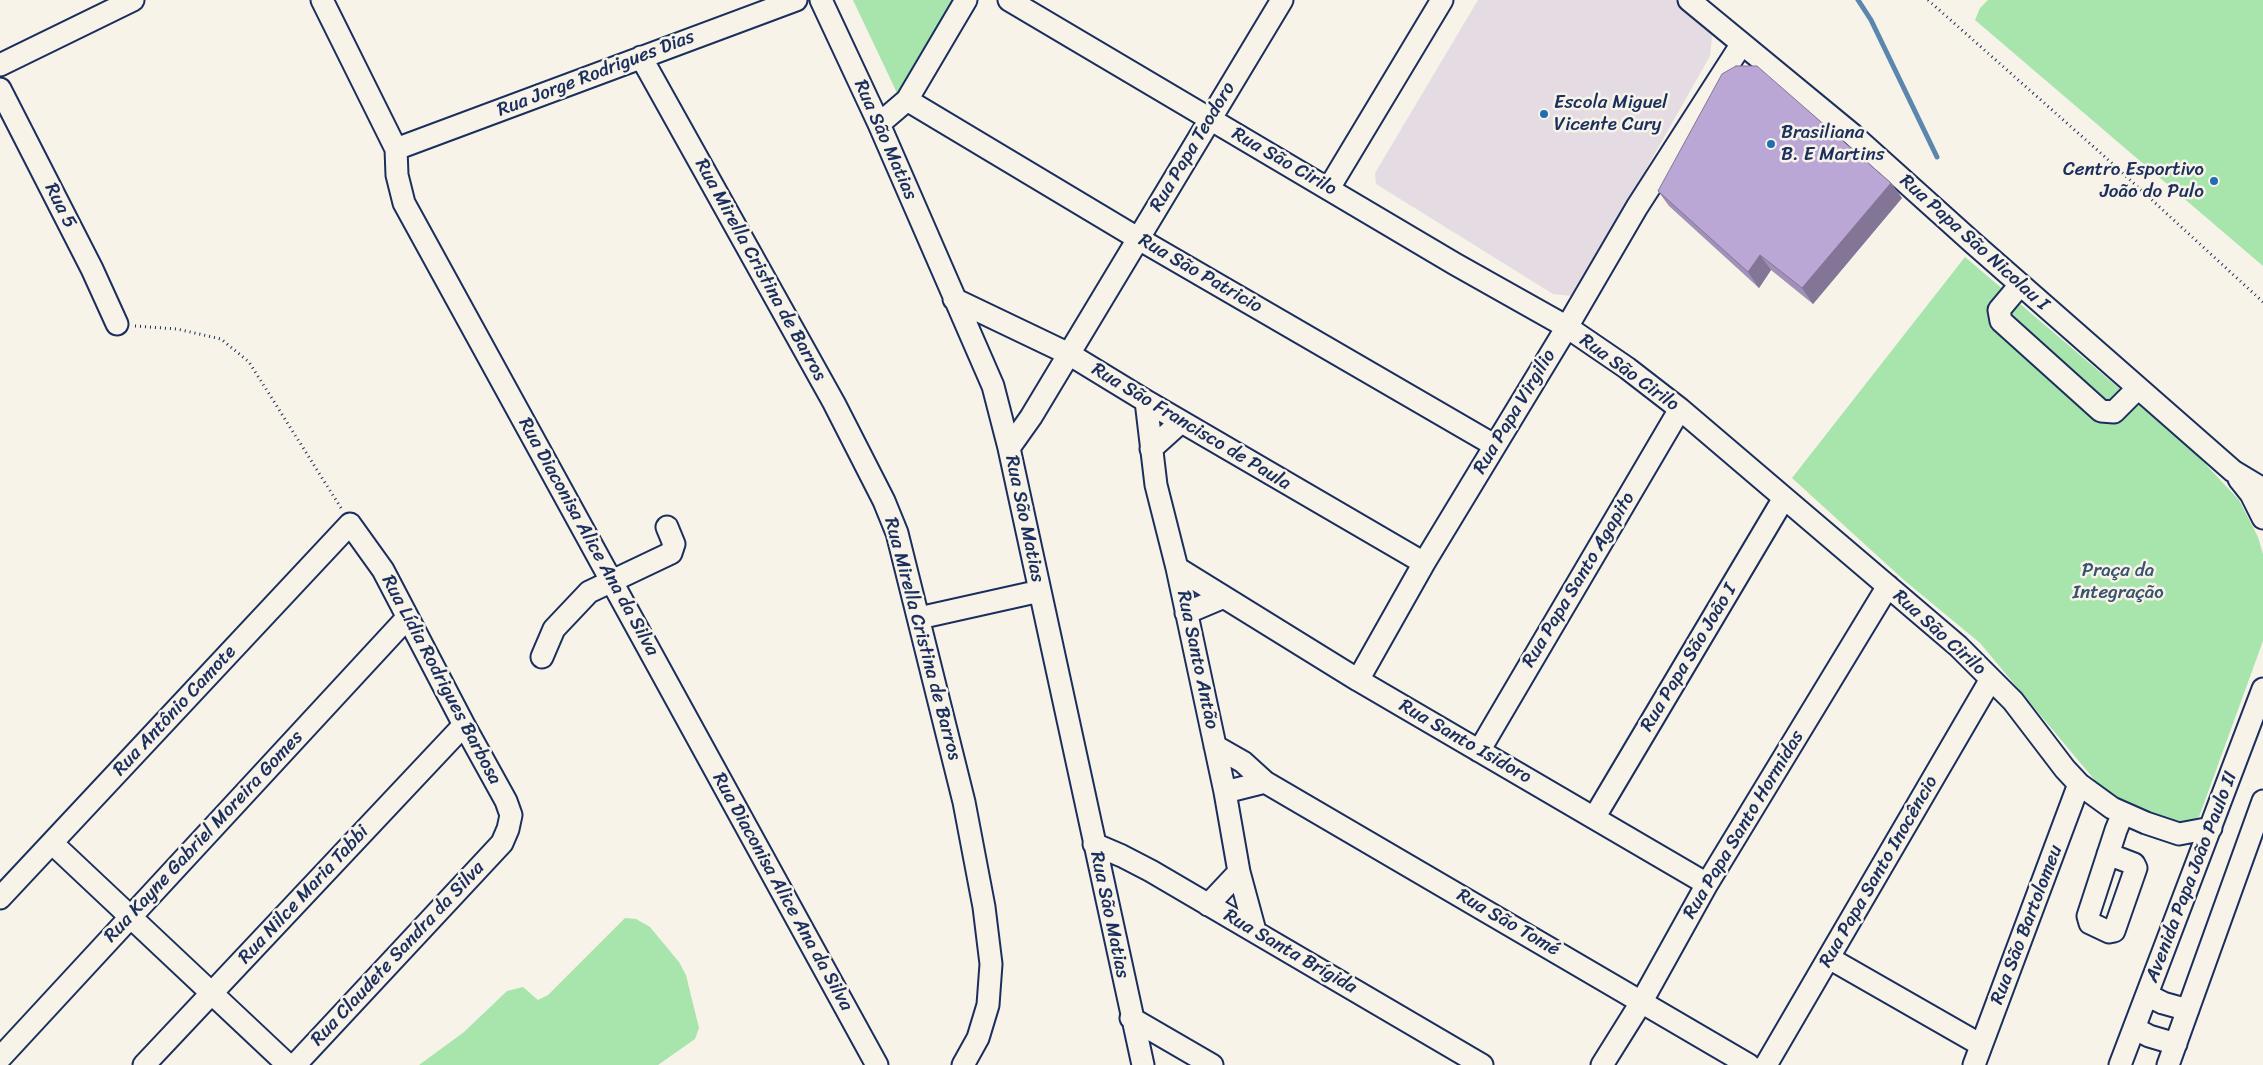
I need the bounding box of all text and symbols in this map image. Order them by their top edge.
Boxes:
street label: Rua Jorge Rodrigues Dias [494,26,698,122]
street label: Rua São Matias [848,76,922,204]
street label: Rua Papa Teodoro [1145,78,1241,216]
place label: Escola Miguel Vicente Cury [1554,92,1667,136]
marker: Escola Miguel Vicente Cury [1538,108,1550,120]
place label: Brasiliana B. E Martins [1781,122,1885,166]
street label: Rua São Cirilo [1228,123,1340,201]
marker: Brasiliana B. E Martins [1765,138,1777,150]
street label: Rua Mirella Cristina de Barros [689,155,831,385]
place label: Centro Esportivo João do Pulo [2063,159,2204,203]
street label: Rua Papa São Nicolau I [1895,170,2053,316]
marker: Centro Esportivo João do Pulo [2208,175,2220,187]
street label: Rua 5 [39,180,81,232]
street label: Rua São Patricio [1134,229,1266,319]
street label: Rua São Cirilo [1575,329,1683,417]
street label: Rua Papa Virgilio [1469,346,1561,478]
street label: Rua São Francisco de Paula [1087,358,1295,496]
street label: Rua Diaconisa Alice Ana da Silva [513,414,663,660]
street label: Rua São Matias [999,453,1049,585]
street label: Rua Papa Santo Agapito [1518,488,1640,672]
street label: Rua Mirella Cristina de Barros [879,515,965,763]
park label: Praça da Integração [2072,560,2164,604]
street label: Rua Lídia Rodrigues Barbosa [376,571,506,789]
street label: Rua Papa São João I [1636,580,1742,736]
street label: Rua São Cirilo [1888,585,1990,681]
street label: Rua Santo Antão [1171,589,1223,731]
street label: Rua Antônio Camote [109,641,241,781]
street label: Rua Santo Isidoro [1395,695,1535,789]
street label: Rua Kayne Gabriel Moreira Gomes [100,726,308,948]
street label: Rua Papa Santo Hormidas [1679,727,1809,923]
street label: Avenida Papa João Paulo II [2141,768,2243,986]
street label: Rua Diaconisa Alice Ana da Silva [707,769,857,1015]
street label: Rua Papa Santo Inocêncio [1815,772,1943,972]
street label: Rua Nilce Maria Tabbi [234,821,374,969]
street label: Rua São Bartolomeu [1986,842,2068,1008]
street label: Rua São Matias [1084,849,1134,981]
street label: Rua Claudete Sandra da Silva [306,857,490,1051]
street label: Rua São Tomé [1452,884,1564,962]
street label: Rua Santa Brígida [1219,905,1361,999]

